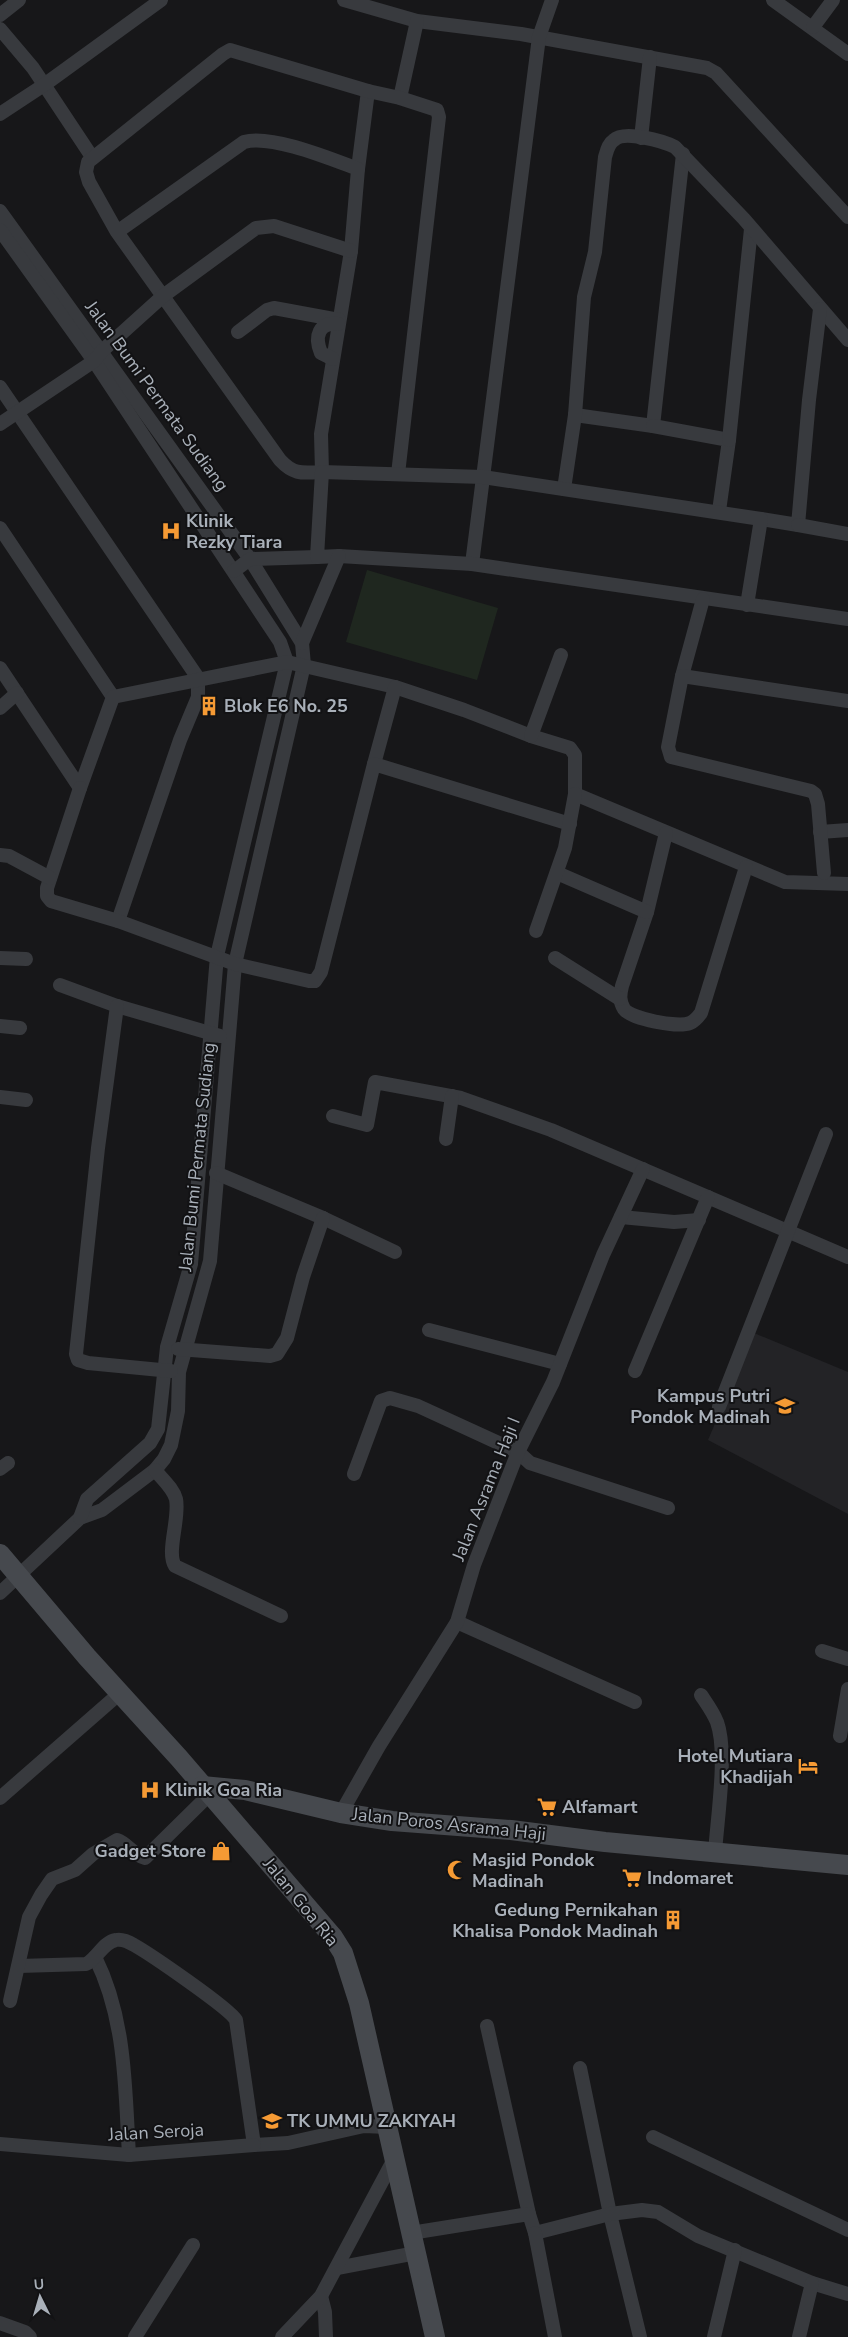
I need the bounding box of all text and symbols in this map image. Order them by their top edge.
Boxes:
street label: Jalan Bumi Permata Sudiang [79,295,234,496]
place label: Klinik Rezky Tiara [186,509,282,554]
hospital icon: Klinik Rezky Tiara [160,520,182,542]
place label: Blok E6 No. 25 [224,694,348,718]
building icon: Blok E6 No. 25 [198,695,220,717]
street label: Jalan Bumi Permata Sudiang [173,1041,221,1274]
place label: Kampus Putri Pondok Madinah [630,1384,770,1429]
school or university icon: Kampus Putri Pondok Madinah [774,1395,796,1417]
street label: Jalan Asrama Haji I [446,1414,526,1565]
place label: Hotel Mutiara Khadijah [677,1744,793,1789]
hotel icon: Hotel Mutiara Khadijah [797,1755,819,1777]
place label: Klinik Goa Ria [165,1778,282,1802]
hospital icon: Klinik Goa Ria [139,1779,161,1801]
place label: Alfamart [562,1795,637,1819]
supermarket icon: Alfamart [536,1796,558,1818]
street label: Jalan Poros Asrama Haji [350,1802,547,1846]
place label: Gadget Store [95,1839,206,1863]
shop icon: Gadget Store [210,1840,232,1862]
place label: Masjid Pondok Madinah [472,1848,595,1893]
street label: Jalan Goa Ria [257,1852,344,1952]
mosque icon: Masjid Pondok Madinah [446,1859,468,1881]
place label: Indomaret [647,1866,733,1890]
supermarket icon: Indomaret [621,1867,643,1889]
place label: Gedung Pernikahan Khalisa Pondok Madinah [452,1898,658,1943]
building icon: Gedung Pernikahan Khalisa Pondok Madinah [662,1909,684,1931]
place label: TK UMMU ZAKIYAH [287,2109,456,2133]
school or university icon: TK UMMU ZAKIYAH [261,2110,283,2132]
street label: Jalan Seroja [107,2118,204,2147]
north arrow [15,2272,65,2322]
text: U [33,2275,45,2294]

